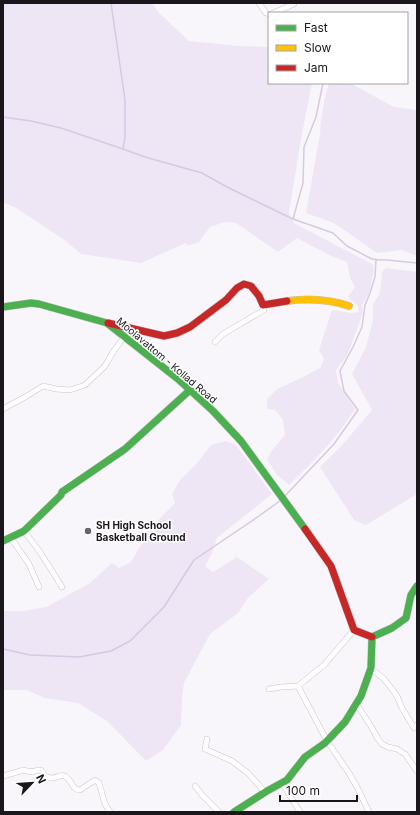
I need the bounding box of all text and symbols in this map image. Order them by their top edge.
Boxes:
legend [268,12,408,84]
text: Fast [304,20,328,35]
text: Slow [304,40,332,55]
text: Jam [304,60,328,75]
street label: Moolavattom - Kollad Road [114,315,220,405]
place label: SH High School Basketball Ground [96,519,185,543]
marker: SH High School Basketball Ground [83,526,93,536]
north arrow [12,763,52,803]
text: N [33,772,49,786]
scale bar [280,777,357,803]
text: 100 m [286,783,320,798]

